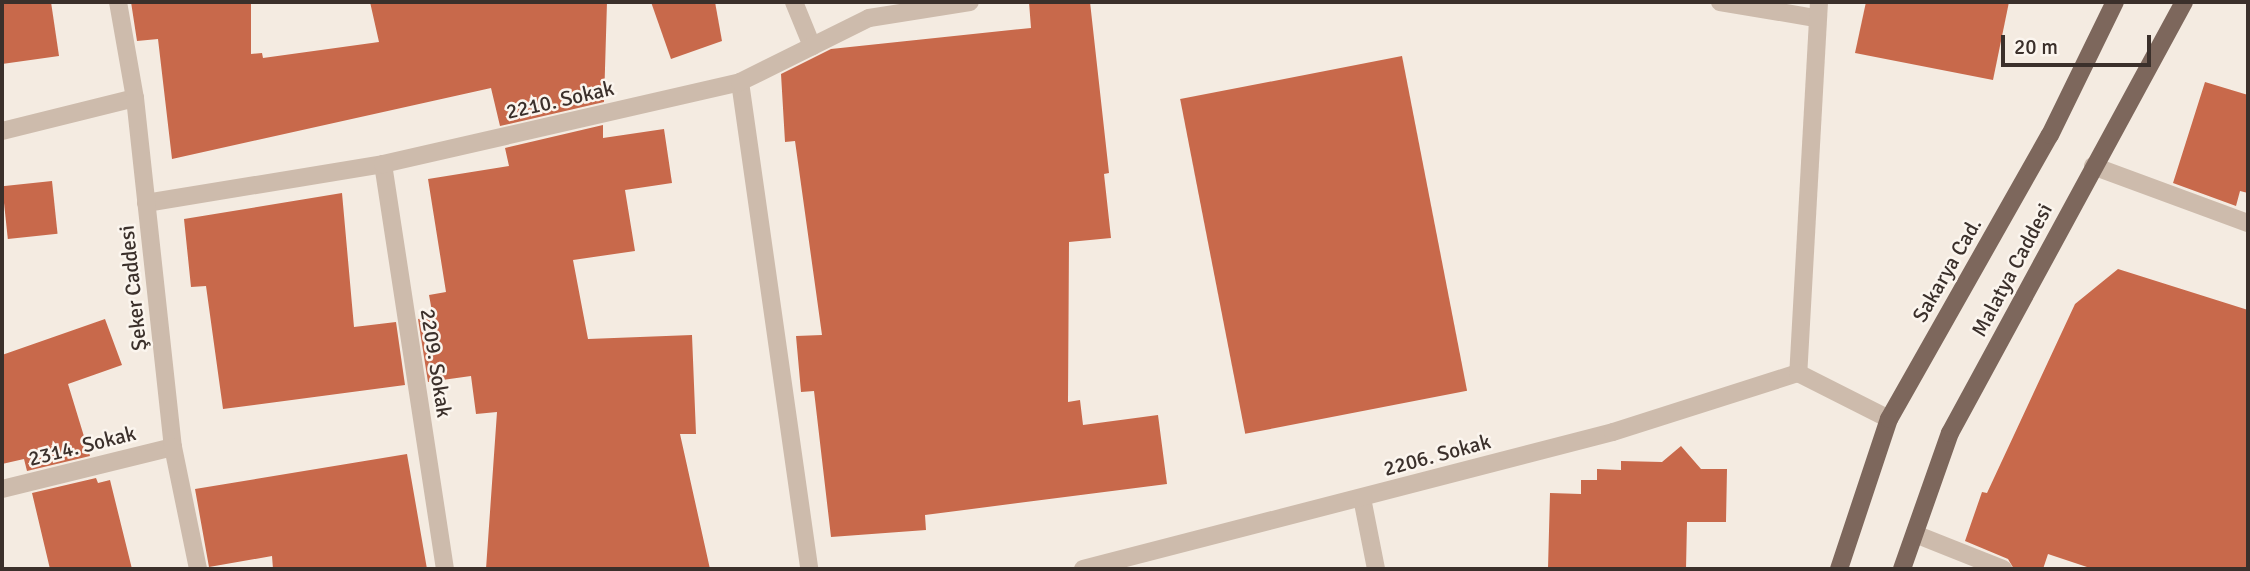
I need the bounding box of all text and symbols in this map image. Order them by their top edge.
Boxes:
scale bar [2005,21,2156,65]
text: 20 m [2014,34,2058,60]
street label: 2210. Sokak [504,75,616,125]
street label: Malatya Caddesi [1966,199,2058,341]
street label: Sakarya Cad. [1907,213,1987,327]
street label: Şeker Caddesi [114,224,152,352]
street label: 2209. Sokak [415,307,457,419]
street label: 2314. Sokak [26,420,138,472]
street label: 2206. Sokak [1381,429,1493,481]

